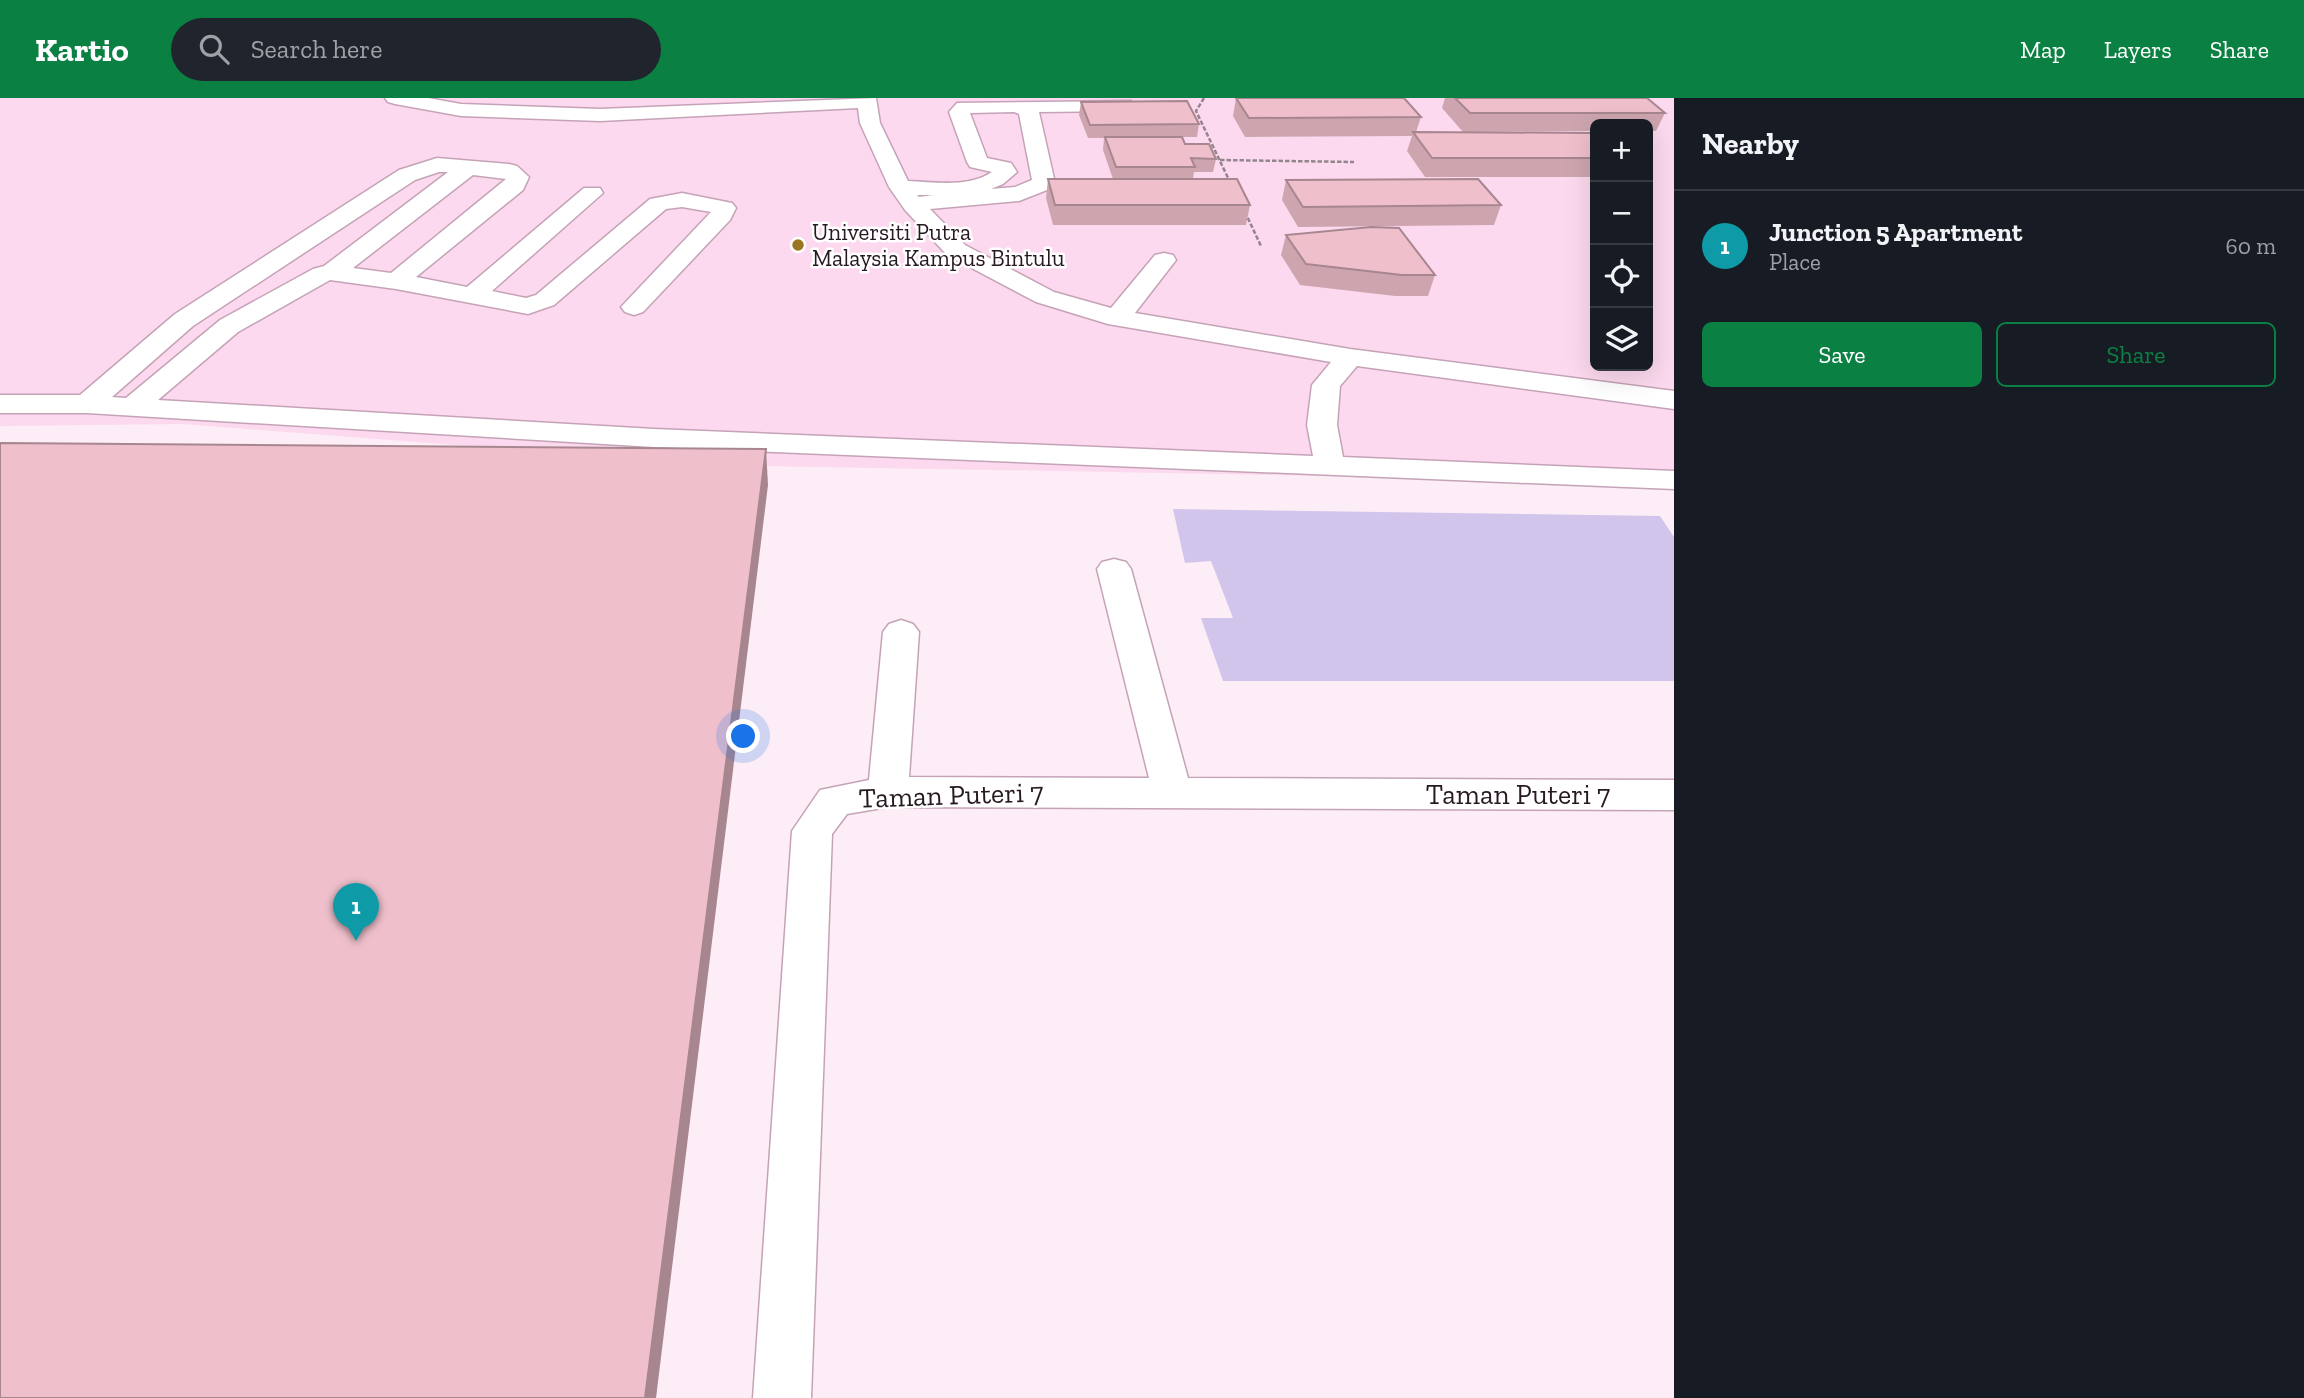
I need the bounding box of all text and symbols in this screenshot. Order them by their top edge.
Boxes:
search box [171,18,661,81]
text: Kartio [35,30,129,69]
icon: search [195,30,233,68]
text: Search here [251,33,382,65]
text: Map [2020,35,2066,64]
text: Layers [2104,35,2172,64]
text: Share [2210,35,2269,64]
map controls [1590,119,1653,371]
button: + [1590,119,1653,182]
text: Nearby [1702,126,1799,162]
button: − [1590,182,1653,245]
text: Junction 5 Apartment [1769,216,2022,248]
place label: Universiti Putra Malaysia Kampus Bintulu [812,218,1065,272]
text: 1 [1720,232,1730,260]
text: 60 m [2225,232,2276,260]
marker: Universiti Putra Malaysia Kampus Bintulu [790,237,806,253]
button: locate [1590,245,1653,308]
text: Place [1769,248,1821,276]
button: layers [1590,308,1653,371]
button: Save [1702,322,1982,387]
button: Share [1996,322,2276,387]
your location [726,719,760,753]
street label: Taman Puteri 7 [858,775,1044,815]
street label: Taman Puteri 7 [1426,778,1610,811]
pin: 1 [333,883,379,941]

